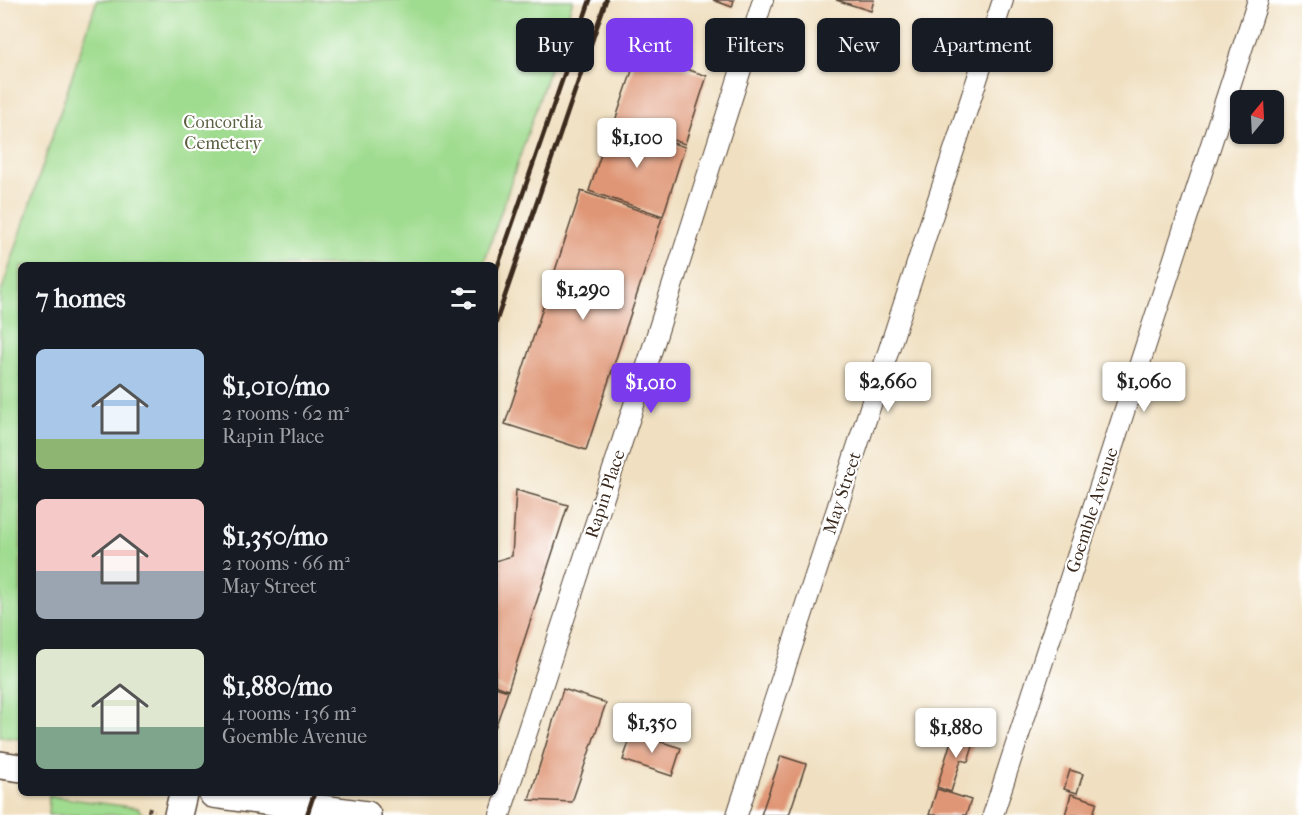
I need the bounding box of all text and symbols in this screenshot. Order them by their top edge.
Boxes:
chip: Buy [516,18,594,72]
chip: Rent [606,18,693,72]
chip: Filters [705,18,805,72]
chip: New [817,18,900,72]
chip: Apartment [912,18,1053,72]
north arrow [1230,90,1284,144]
map controls [1230,90,1284,144]
park label: Concordia Cemetery [183,112,263,154]
pin: $1,100 [588,118,686,169]
text: $1,100 [611,126,663,149]
pin: $1,290 [534,270,632,321]
text: $1,290 [556,278,610,301]
icon: filters [447,282,480,315]
text: 7 homes [36,283,126,314]
pin: $2,660 [839,362,937,413]
pin: $1,060 [1095,362,1193,413]
pin: $1,010 [602,363,700,414]
text: $2,660 [859,370,917,393]
text: $1,060 [1116,370,1172,393]
text: $1,010/mo [222,371,330,402]
text: $1,010 [625,371,677,394]
icon: home [84,373,156,445]
text: 2 rooms · 62 m² [222,402,349,425]
text: Rapin Place [222,425,324,448]
street label: Goemble Avenue [1062,445,1123,576]
street label: Rapin Place [581,447,630,541]
street label: May Street [819,449,866,537]
text: $1,350/mo [222,521,328,552]
icon: home [84,523,156,595]
text: 2 rooms · 66 m² [222,552,350,575]
text: May Street [222,575,317,598]
text: $1,880/mo [222,671,332,702]
icon: home [84,673,156,745]
text: 4 rooms · 136 m² [222,702,356,725]
pin: $1,350 [603,703,701,754]
pin: $1,880 [907,708,1005,759]
text: $1,350 [627,711,677,734]
text: $1,880 [929,716,983,739]
text: Goemble Avenue [222,725,367,748]

